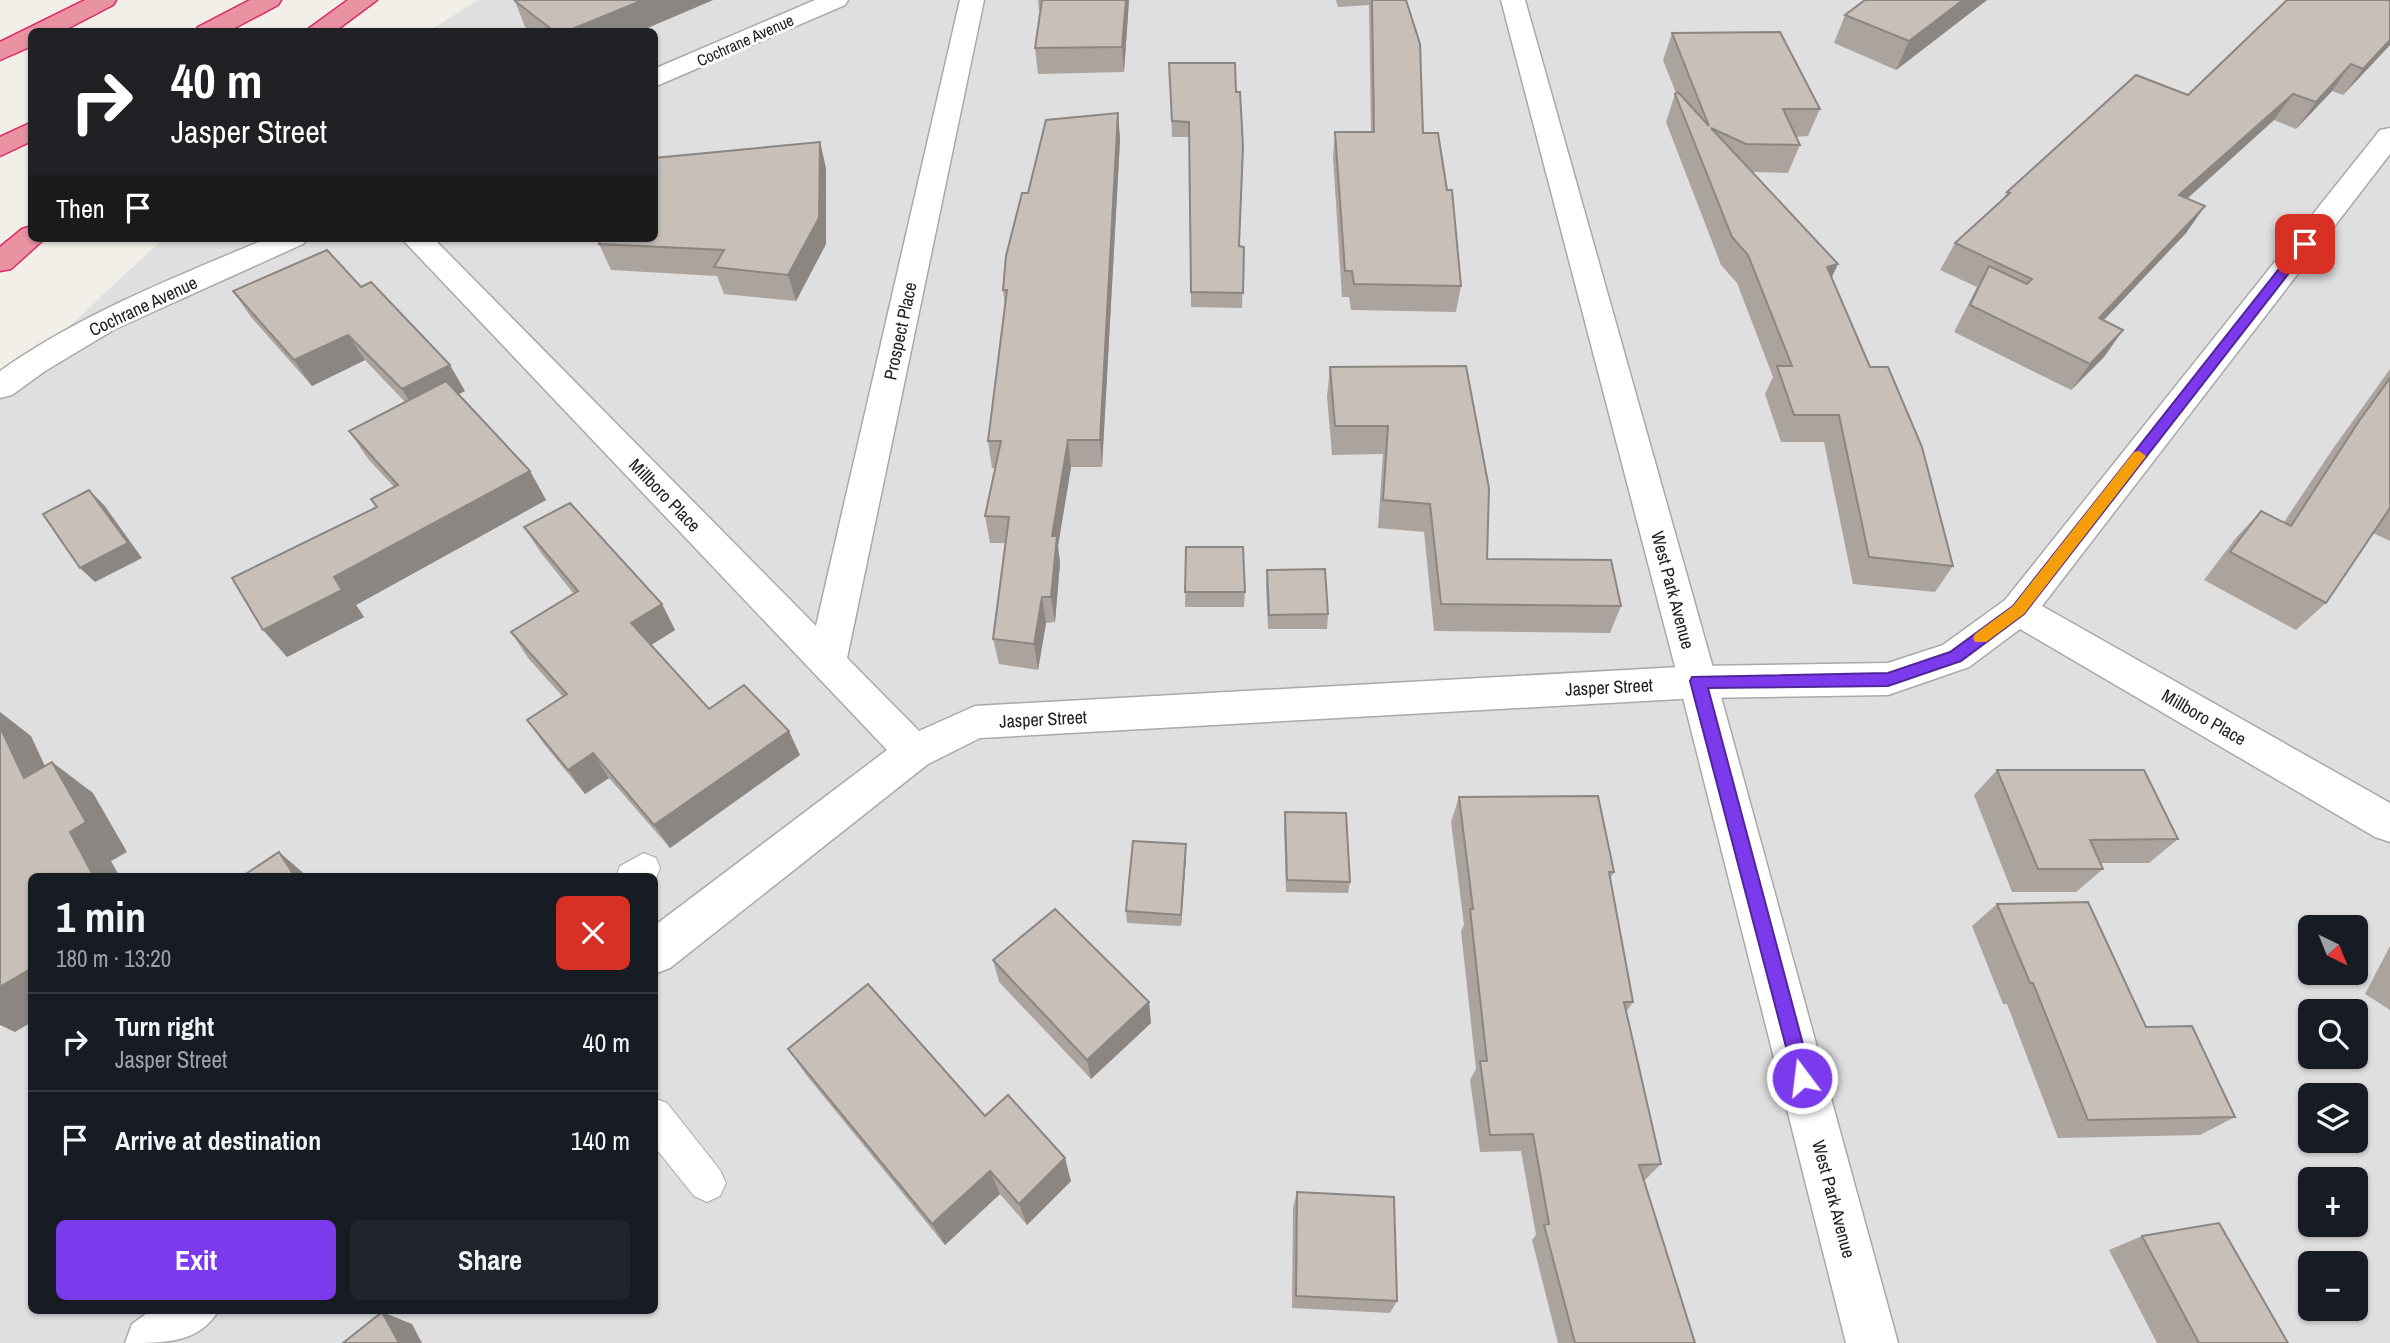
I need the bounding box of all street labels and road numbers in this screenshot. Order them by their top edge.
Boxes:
street label: Cochrane Avenue [693,9,797,71]
street label: Cochrane Avenue [85,270,201,342]
street label: Prospect Place [877,280,923,382]
street label: Millboro Place [624,453,706,537]
street label: West Park Avenue [1645,528,1701,652]
street label: Jasper Street [1565,672,1653,702]
street label: Millboro Place [2157,683,2251,751]
street label: Jasper Street [999,704,1087,734]
street label: West Park Avenue [1806,1137,1862,1261]

